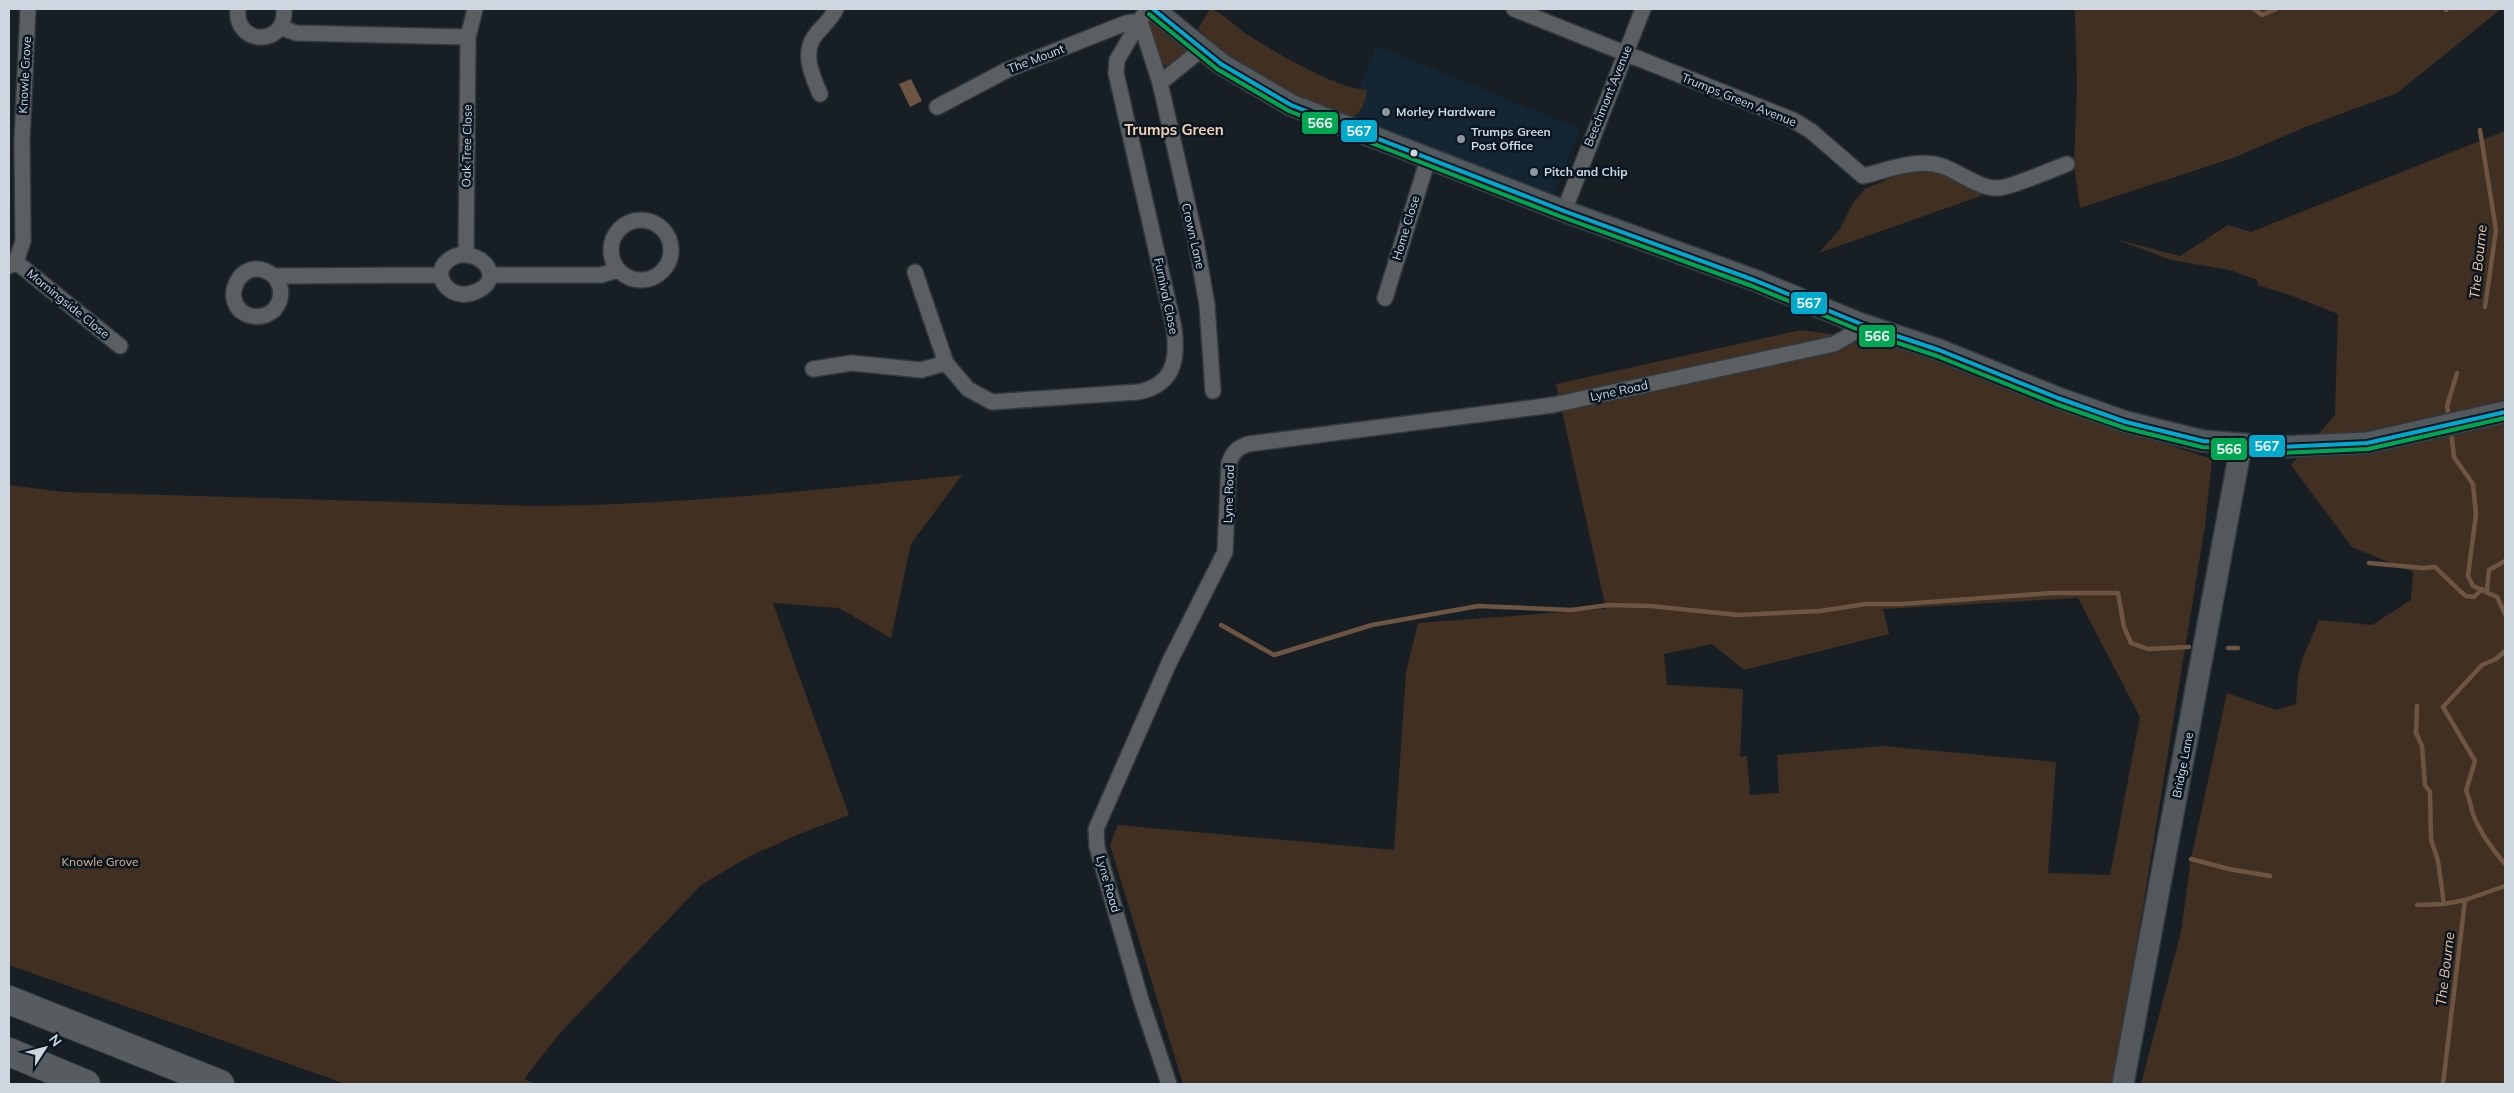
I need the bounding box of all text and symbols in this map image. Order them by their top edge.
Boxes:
street label: Knowle Grove [15,36,34,114]
street label: The Mount [1005,41,1066,76]
street label: Beechmont Avenue [1580,43,1635,149]
street label: Trumps Green Avenue [1680,70,1799,129]
street label: Oak Tree Close [458,104,475,188]
place label: Morley Hardware [1396,104,1496,119]
marker: Morley Hardware [1380,106,1392,118]
line badge: 566 [1301,111,1339,135]
text: 566 [1307,114,1333,132]
line badge: 567 [1340,119,1378,143]
district label: Trumps Green [1124,120,1224,139]
text: 567 [1346,122,1372,140]
place label: Trumps Green Post Office [1471,124,1551,153]
marker: Trumps Green Post Office [1455,133,1467,145]
unlabelled marker [1409,148,1419,158]
place label: Pitch and Chip [1544,164,1628,179]
marker: Pitch and Chip [1528,166,1540,178]
street label: Home Close [1389,194,1422,262]
street label: Crown Lane [1179,201,1208,270]
water label: The Bourne [2465,224,2491,300]
street label: Furnival Close [1151,256,1182,335]
street label: Morningside Close [24,266,113,341]
line badge: 567 [1790,291,1828,315]
text: 567 [1796,294,1822,312]
line badge: 566 [1858,324,1896,348]
text: 566 [1864,327,1890,345]
street label: Lyne Road [1589,377,1649,404]
line badge: 567 [2248,434,2286,458]
line badge: 566 [2210,437,2248,461]
text: 567 [2254,437,2280,455]
text: 566 [2216,440,2242,458]
street label: Lyne Road [1220,464,1237,523]
street label: Bridge Lane [2169,731,2196,799]
park label: Knowle Grove [62,854,138,869]
street label: Lyne Road [1093,854,1124,914]
water label: The Bourne [2432,931,2459,1007]
north arrow [20,1023,70,1073]
text: N [45,1031,66,1050]

